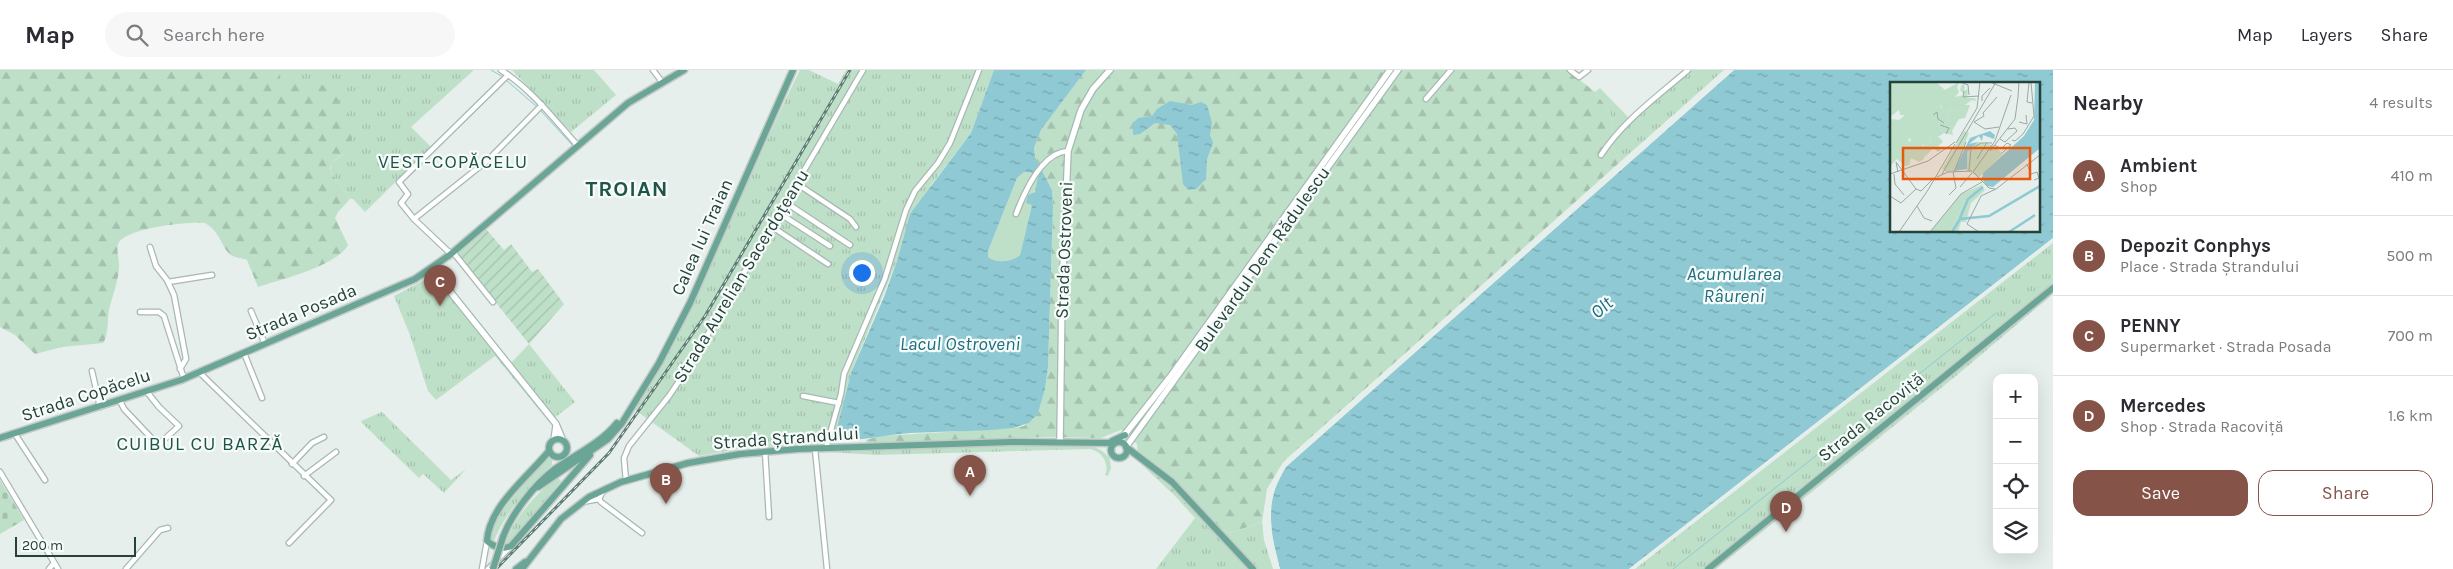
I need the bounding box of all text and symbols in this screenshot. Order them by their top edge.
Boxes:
search box [105,12,455,57]
text: Map [25,21,75,49]
icon: search [123,21,151,49]
text: Search here [163,24,265,46]
text: Map [2237,24,2273,46]
text: Layers [2301,24,2353,46]
text: Share [2381,24,2428,46]
inset map [1890,82,2040,232]
text: Nearby [2073,91,2143,115]
text: 4 results [2369,93,2433,112]
district label: VEST-COPĂCELU [378,151,528,173]
text: Ambient [2120,155,2197,177]
street label: Bulevardul Dem Rădulescu [1190,162,1334,356]
street label: Strada Aurelian Sacerdoțeanu [668,165,814,387]
text: A [2084,166,2094,185]
text: 410 m [2391,166,2433,185]
street label: Calea lui Traian [666,175,738,299]
district label: TROIAN [585,176,669,202]
text: Shop [2120,177,2157,196]
street label: Strada Ostroveni [1051,181,1077,319]
text: Depozit Conphys [2120,235,2271,257]
text: B [2084,246,2094,265]
text: 500 m [2386,246,2433,265]
text: Place · Strada Ștrandului [2120,257,2299,276]
your location [849,260,875,286]
water label: Acumularea Râureni [1687,263,1781,307]
pin: C [424,265,456,306]
street label: Strada Posada [242,279,360,345]
water label: Olt [1586,292,1618,323]
text: PENNY [2120,315,2181,337]
text: C [2084,326,2094,345]
text: 700 m [2388,326,2433,345]
water label: Lacul Ostroveni [900,333,1020,355]
text: Supermarket · Strada Posada [2120,337,2331,356]
street label: Strada Copăcelu [19,364,153,426]
street label: Strada Racoviță [1814,368,1928,466]
map controls [1993,374,2038,554]
button: + [1993,374,2038,419]
text: Mercedes [2120,395,2206,417]
text: D [2084,406,2094,425]
text: 1.6 km [2388,406,2433,425]
text: Shop · Strada Racoviță [2120,417,2284,436]
button: − [1993,419,2038,464]
street label: Strada Ștrandului [712,422,860,454]
district label: CUIBUL CU BARZĂ [116,433,284,455]
pin: A [954,455,986,496]
pin: B [650,463,682,504]
button: locate [1993,464,2038,509]
button: Save [2073,470,2248,516]
button: Share [2258,470,2433,516]
pin: D [1770,491,1802,532]
button: layers [1993,509,2038,554]
scale bar [15,534,136,557]
text: 200 m [22,537,63,554]

